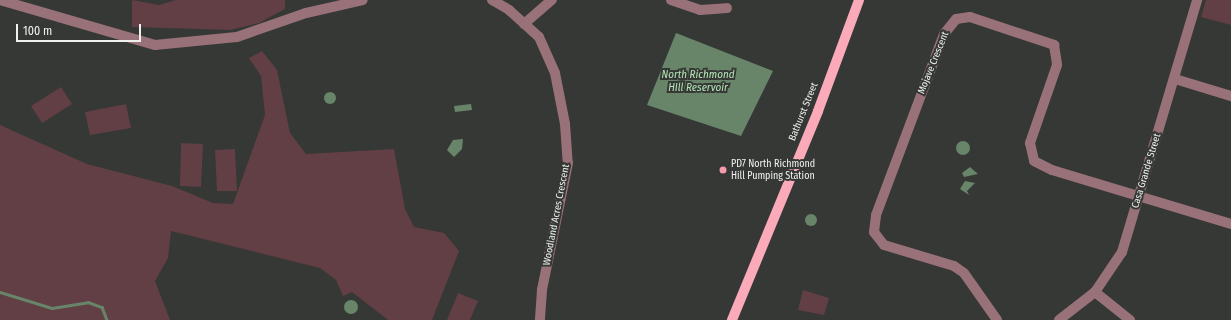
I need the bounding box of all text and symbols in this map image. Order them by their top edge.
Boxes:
scale bar [18,16,143,42]
text: 100 m [23,24,52,38]
street label: Mojave Crescent [916,30,952,96]
water label: North Richmond HIll Reservoir [661,69,735,95]
street label: Bathurst Street [787,81,821,143]
street label: Casa Grande Street [1130,132,1164,210]
place label: PD7 North Richmond Hill Pumping Station [731,158,815,182]
street label: Woodland Acres Crescent [541,163,573,267]
marker: PD7 North Richmond Hill Pumping Station [718,165,728,175]

